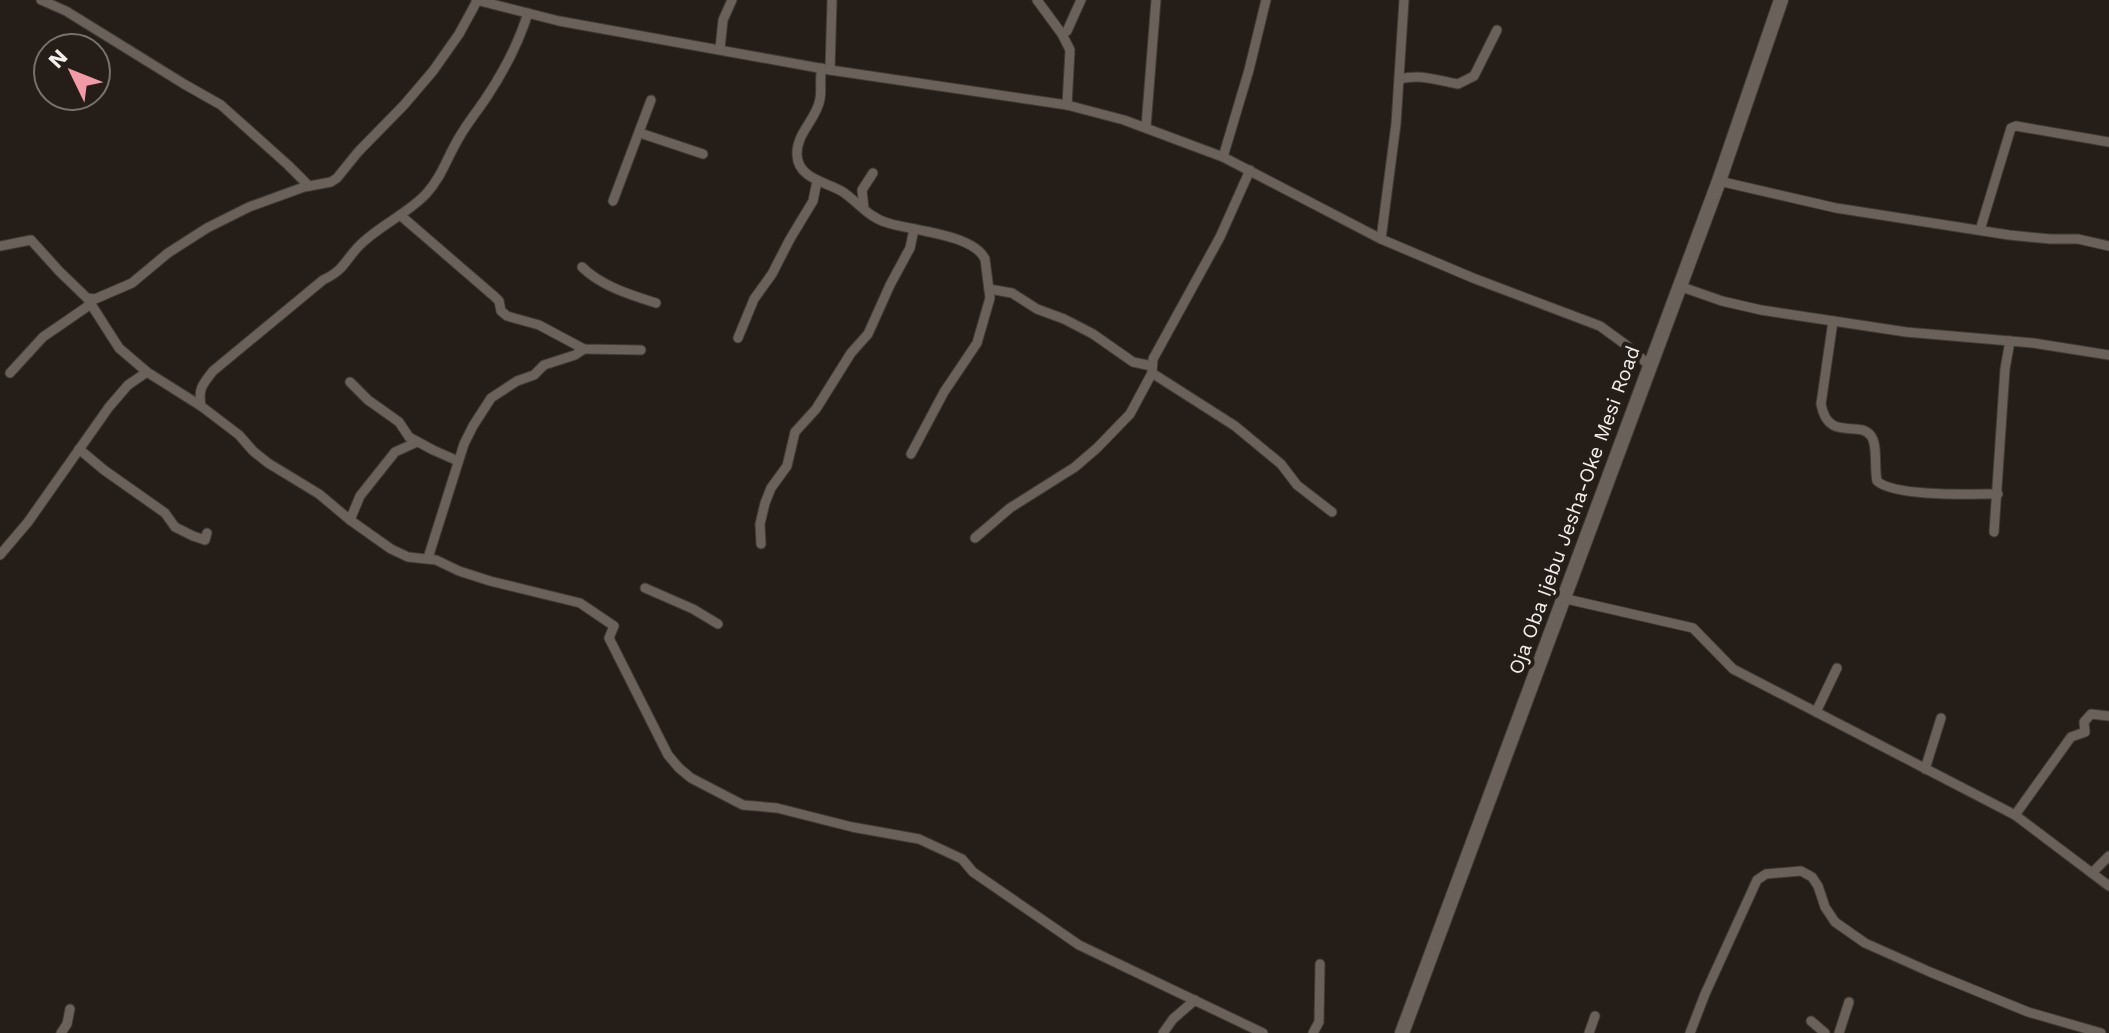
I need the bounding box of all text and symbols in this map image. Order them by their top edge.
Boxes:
north arrow [32,32,112,112]
text: N [43,44,72,73]
street label: Oja Oba Ijebu Jesha-Oke Mesi Road [1503,342,1645,678]

